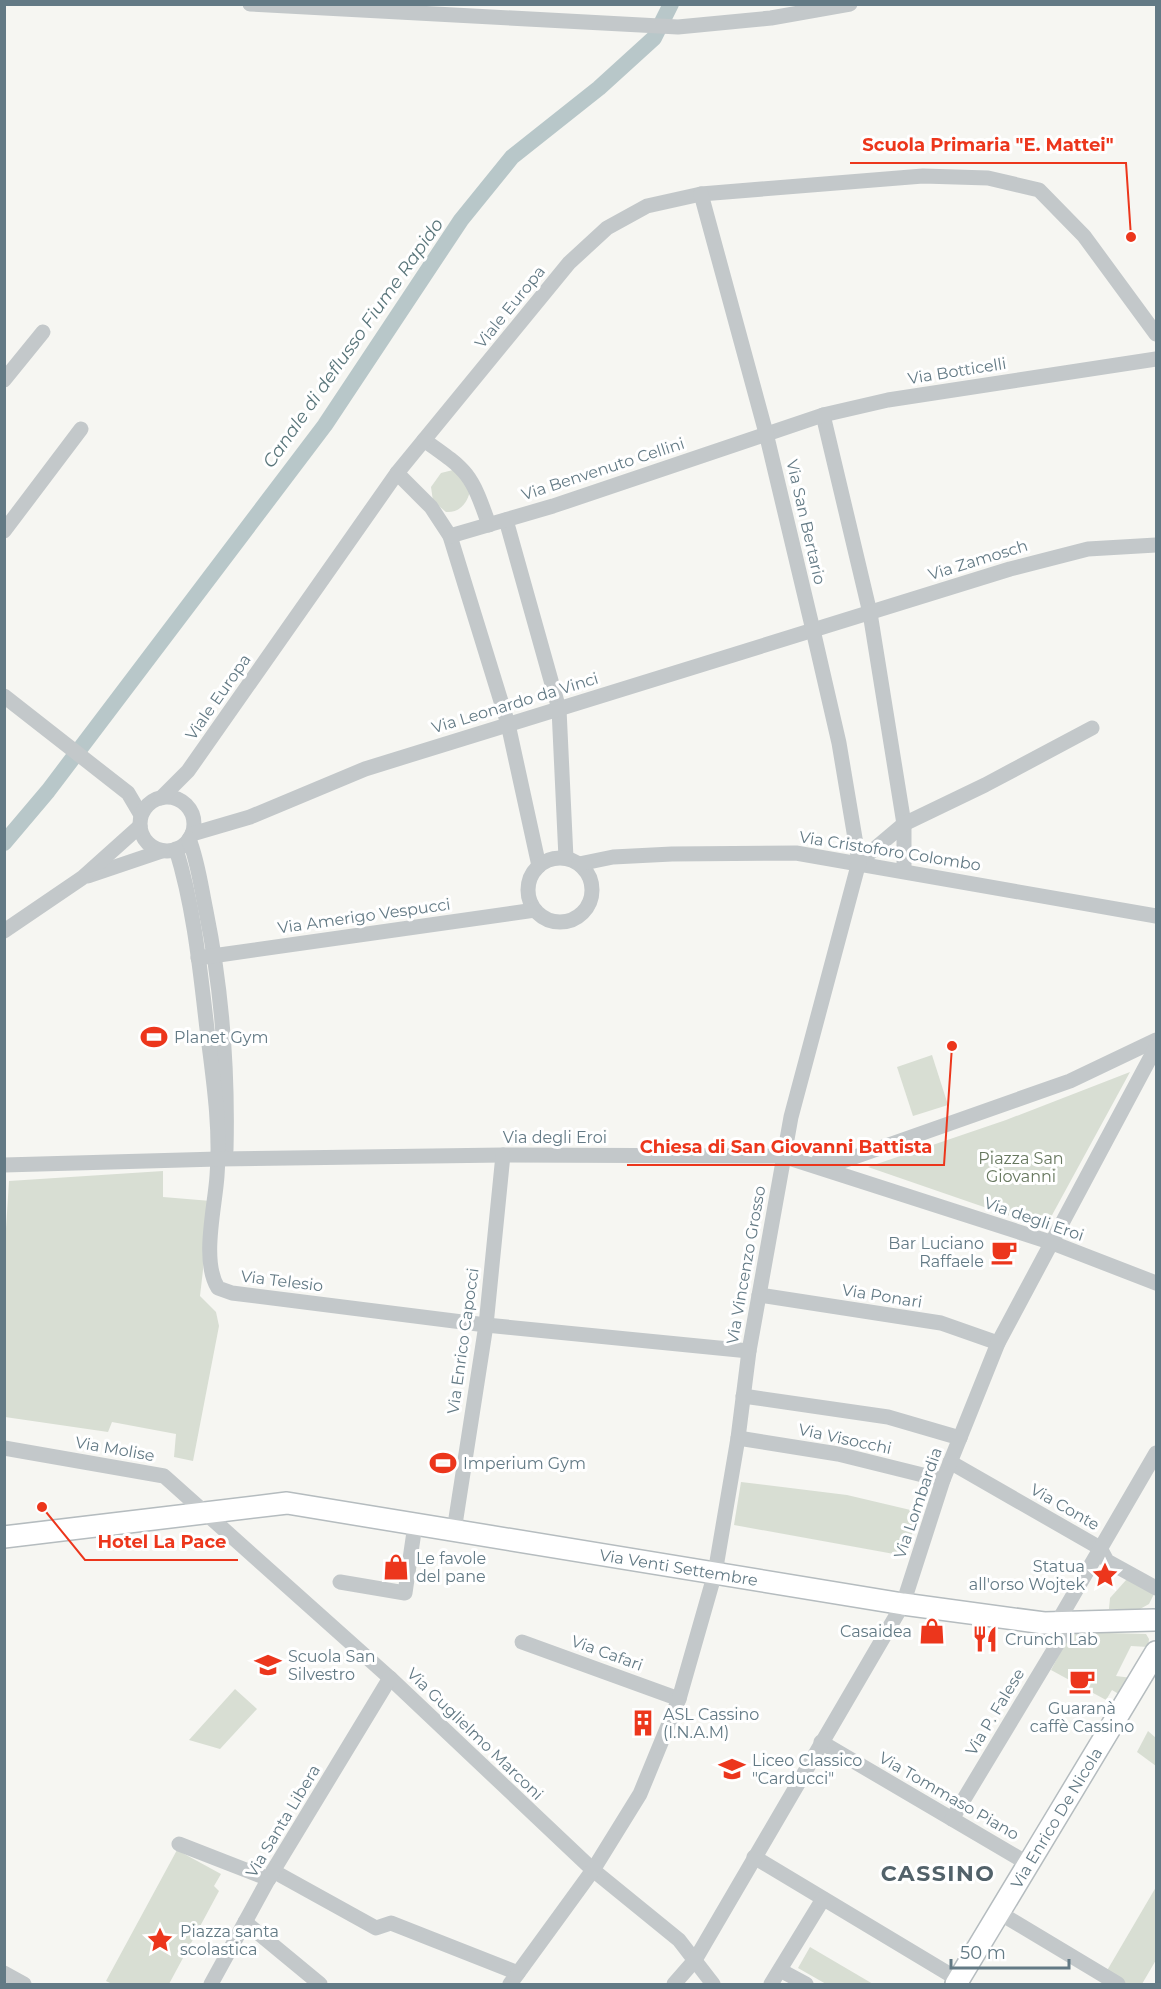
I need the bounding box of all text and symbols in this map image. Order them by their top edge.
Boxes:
callout: Scuola Primaria "E. Mattei" [850,127,1126,163]
text: Scuola Primaria "E. Mattei" [862,134,1114,156]
water label: Canale di deflusso Fiume Rapido [258,214,448,472]
street label: Viale Europa [471,262,549,352]
street label: Via Botticelli [906,354,1008,388]
street label: Via Benvenuto Cellini [519,434,687,504]
street label: Via San Bertario [782,458,830,586]
street label: Via Zamosch [926,536,1030,584]
street label: Viale Europa [181,650,255,744]
street label: Via Leonardo da Vinci [429,669,601,737]
street label: Via Cristoforo Colombo [798,827,982,875]
street label: Via Amerigo Vespucci [276,894,452,938]
sports icon: Planet Gym [139,1022,169,1052]
place label: Planet Gym [174,1028,268,1047]
street label: Via degli Eroi [503,1128,607,1147]
callout: Chiesa di San Giovanni Battista [627,1129,944,1165]
text: Chiesa di San Giovanni Battista [640,1136,932,1158]
park label: Piazza San Giovanni [978,1149,1064,1186]
street label: Via Vincenzo Grosso [723,1184,769,1346]
street label: Via degli Eroi [982,1193,1086,1245]
place label: Bar Luciano Raffaele [888,1234,984,1271]
cafe icon: Bar Luciano Raffaele [989,1237,1019,1267]
street label: Via Telesio [240,1267,324,1295]
street label: Via Enrico Capocci [443,1267,483,1415]
street label: Via Ponari [841,1280,923,1312]
street label: Via Visocchi [797,1420,893,1458]
street label: Via Molise [74,1433,156,1465]
street label: Via Lombardia [890,1445,946,1561]
sports icon: Imperium Gym [428,1448,458,1478]
place label: Imperium Gym [463,1454,586,1473]
street label: Via Conte [1027,1480,1103,1534]
callout: Hotel La Pace [85,1524,238,1560]
text: Hotel La Pace [98,1531,226,1553]
street label: Via Venti Settembre [598,1545,759,1590]
place label: Le favole del pane [416,1549,486,1586]
shop icon: Le favole del pane [381,1552,411,1582]
place label: Statua all'orso Wojtek [969,1557,1085,1594]
place icon: Statua all'orso Wojtek [1090,1560,1120,1590]
shop icon: Casaidea [917,1616,947,1646]
place label: Casaidea [840,1622,912,1641]
restaurant icon: Crunch Lab [970,1624,1000,1654]
place label: Crunch Lab [1005,1630,1098,1649]
street label: Via Cafari [569,1631,645,1675]
place label: Scuola San Silvestro [288,1647,376,1684]
school or university icon: Scuola San Silvestro [253,1650,283,1680]
street label: Via Guglielmo Marconi [403,1664,547,1804]
street label: Via P. Falese [962,1665,1028,1759]
cafe icon: Guaranà caffè Cassino [1067,1666,1097,1696]
place label: Guaranà caffè Cassino [1030,1699,1134,1736]
place label: ASL Cassino (I.N.A.M) [663,1705,759,1742]
building icon: ASL Cassino (I.N.A.M) [628,1708,658,1738]
street label: Via Enrico De Nicola [1006,1744,1106,1892]
street label: Via Tommaso Piano [876,1748,1022,1844]
place label: Liceo Classico "Carducci" [752,1751,862,1788]
school or university icon: Liceo Classico "Carducci" [717,1754,747,1784]
street label: Via Santa Libera [242,1761,324,1881]
district label: CASSINO [881,1860,995,1887]
place label: Piazza santa scolastica [180,1922,279,1959]
place icon: Piazza santa scolastica [145,1925,175,1955]
scale bar [951,1932,1070,1970]
text: 50 m [960,1942,1006,1964]

